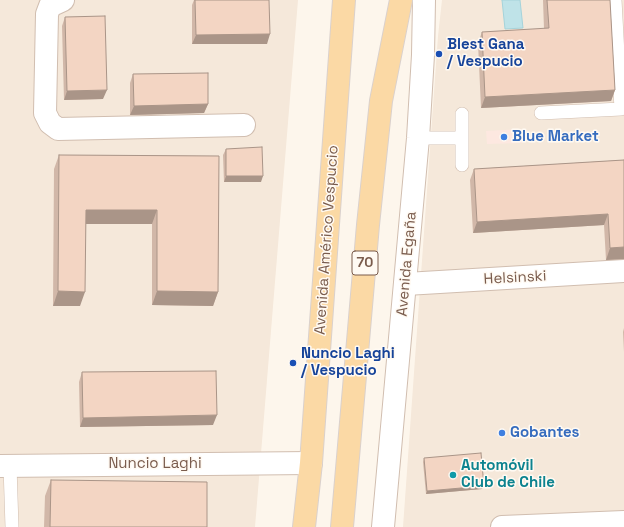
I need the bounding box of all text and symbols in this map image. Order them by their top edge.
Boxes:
place label: Blest Gana / Vespucio [447,36,524,71]
marker: Blest Gana / Vespucio [434,49,444,59]
place label: Blue Market [512,128,599,146]
marker: Blue Market [499,132,509,142]
street label: Avenida Américo Vespucio [311,145,343,335]
street label: Avenida Egaña [393,211,421,317]
road number: 70 [352,251,378,275]
street label: Helsinski [483,267,547,289]
place label: Nuncio Laghi / Vespucio [301,345,395,380]
marker: Nuncio Laghi / Vespucio [288,358,298,368]
place label: Gobantes [510,424,579,442]
marker: Gobantes [497,428,507,438]
street label: Nuncio Laghi [108,455,202,473]
place label: Automóvil Club de Chile [461,457,555,492]
marker: Automóvil Club de Chile [448,470,458,480]

